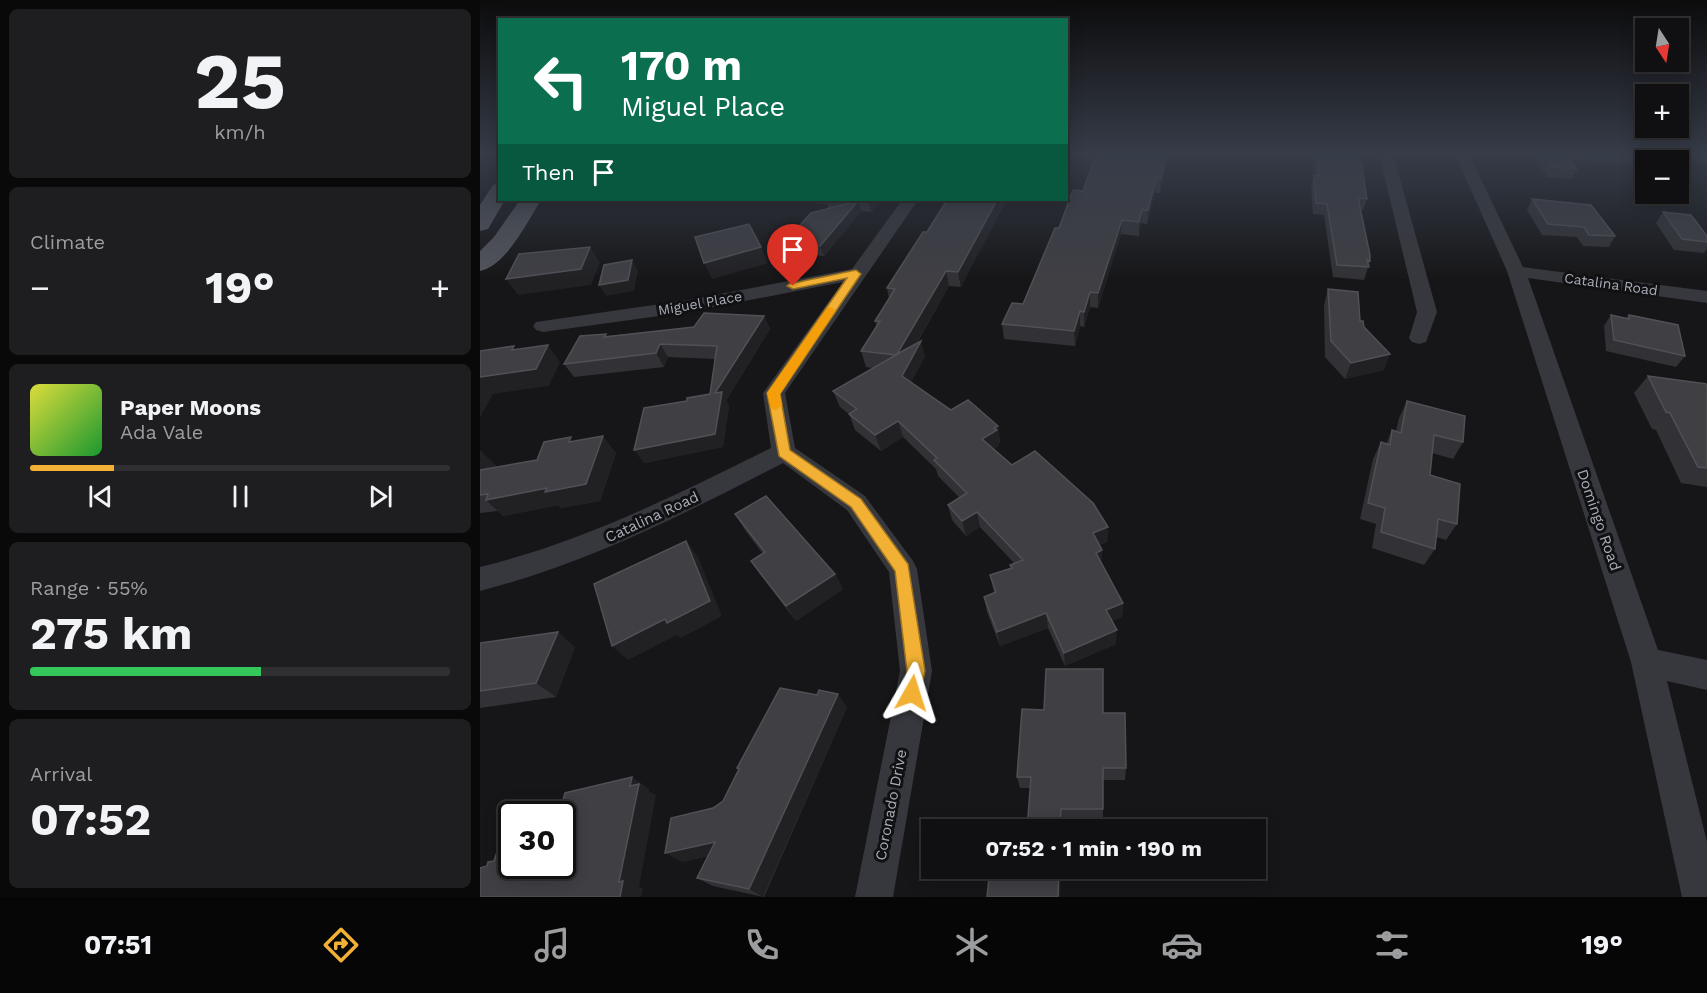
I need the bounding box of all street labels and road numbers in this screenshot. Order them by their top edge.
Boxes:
street label: Catalina Road [1563,270,1659,298]
street label: Miguel Place [657,288,743,318]
street label: Domingo Road [1573,467,1625,573]
street label: Catalina Road [602,488,702,546]
street label: Coronado Drive [871,748,911,862]

